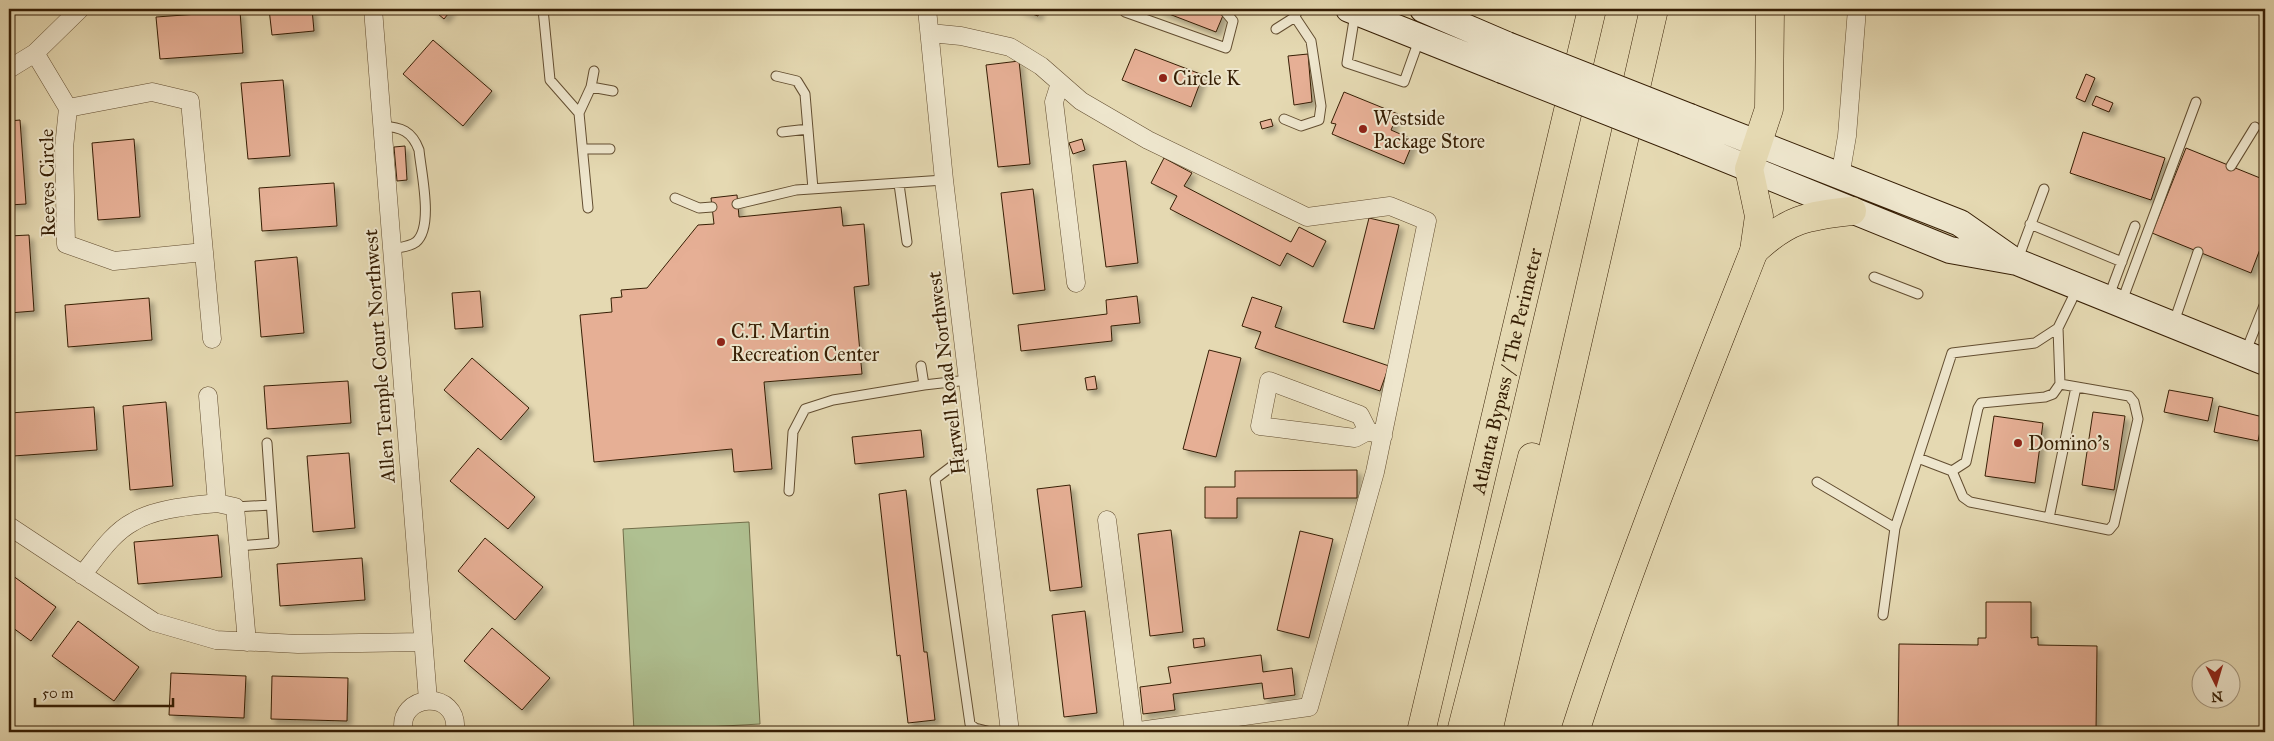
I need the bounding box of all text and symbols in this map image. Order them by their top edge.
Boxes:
place label: Circle K [1173,66,1241,90]
marker: Circle K [1157,72,1169,84]
place label: Westside Package Store [1373,106,1485,154]
marker: Westside Package Store [1357,123,1369,135]
street label: Reeves Circle [34,129,60,237]
street label: Allen Temple Court Northwest [358,228,400,485]
street label: Atlanta Bypass / The Perimeter [1465,245,1547,497]
street label: Harwell Road Northwest [922,270,970,476]
place label: C.T. Martin Recreation Center [731,319,880,366]
marker: C.T. Martin Recreation Center [715,336,727,348]
place label: Domino's [2028,431,2109,455]
marker: Domino's [2012,437,2024,449]
north arrow [2192,658,2242,708]
scale bar [35,676,172,708]
text: 50 m [42,684,74,702]
text: N [2210,687,2224,705]

